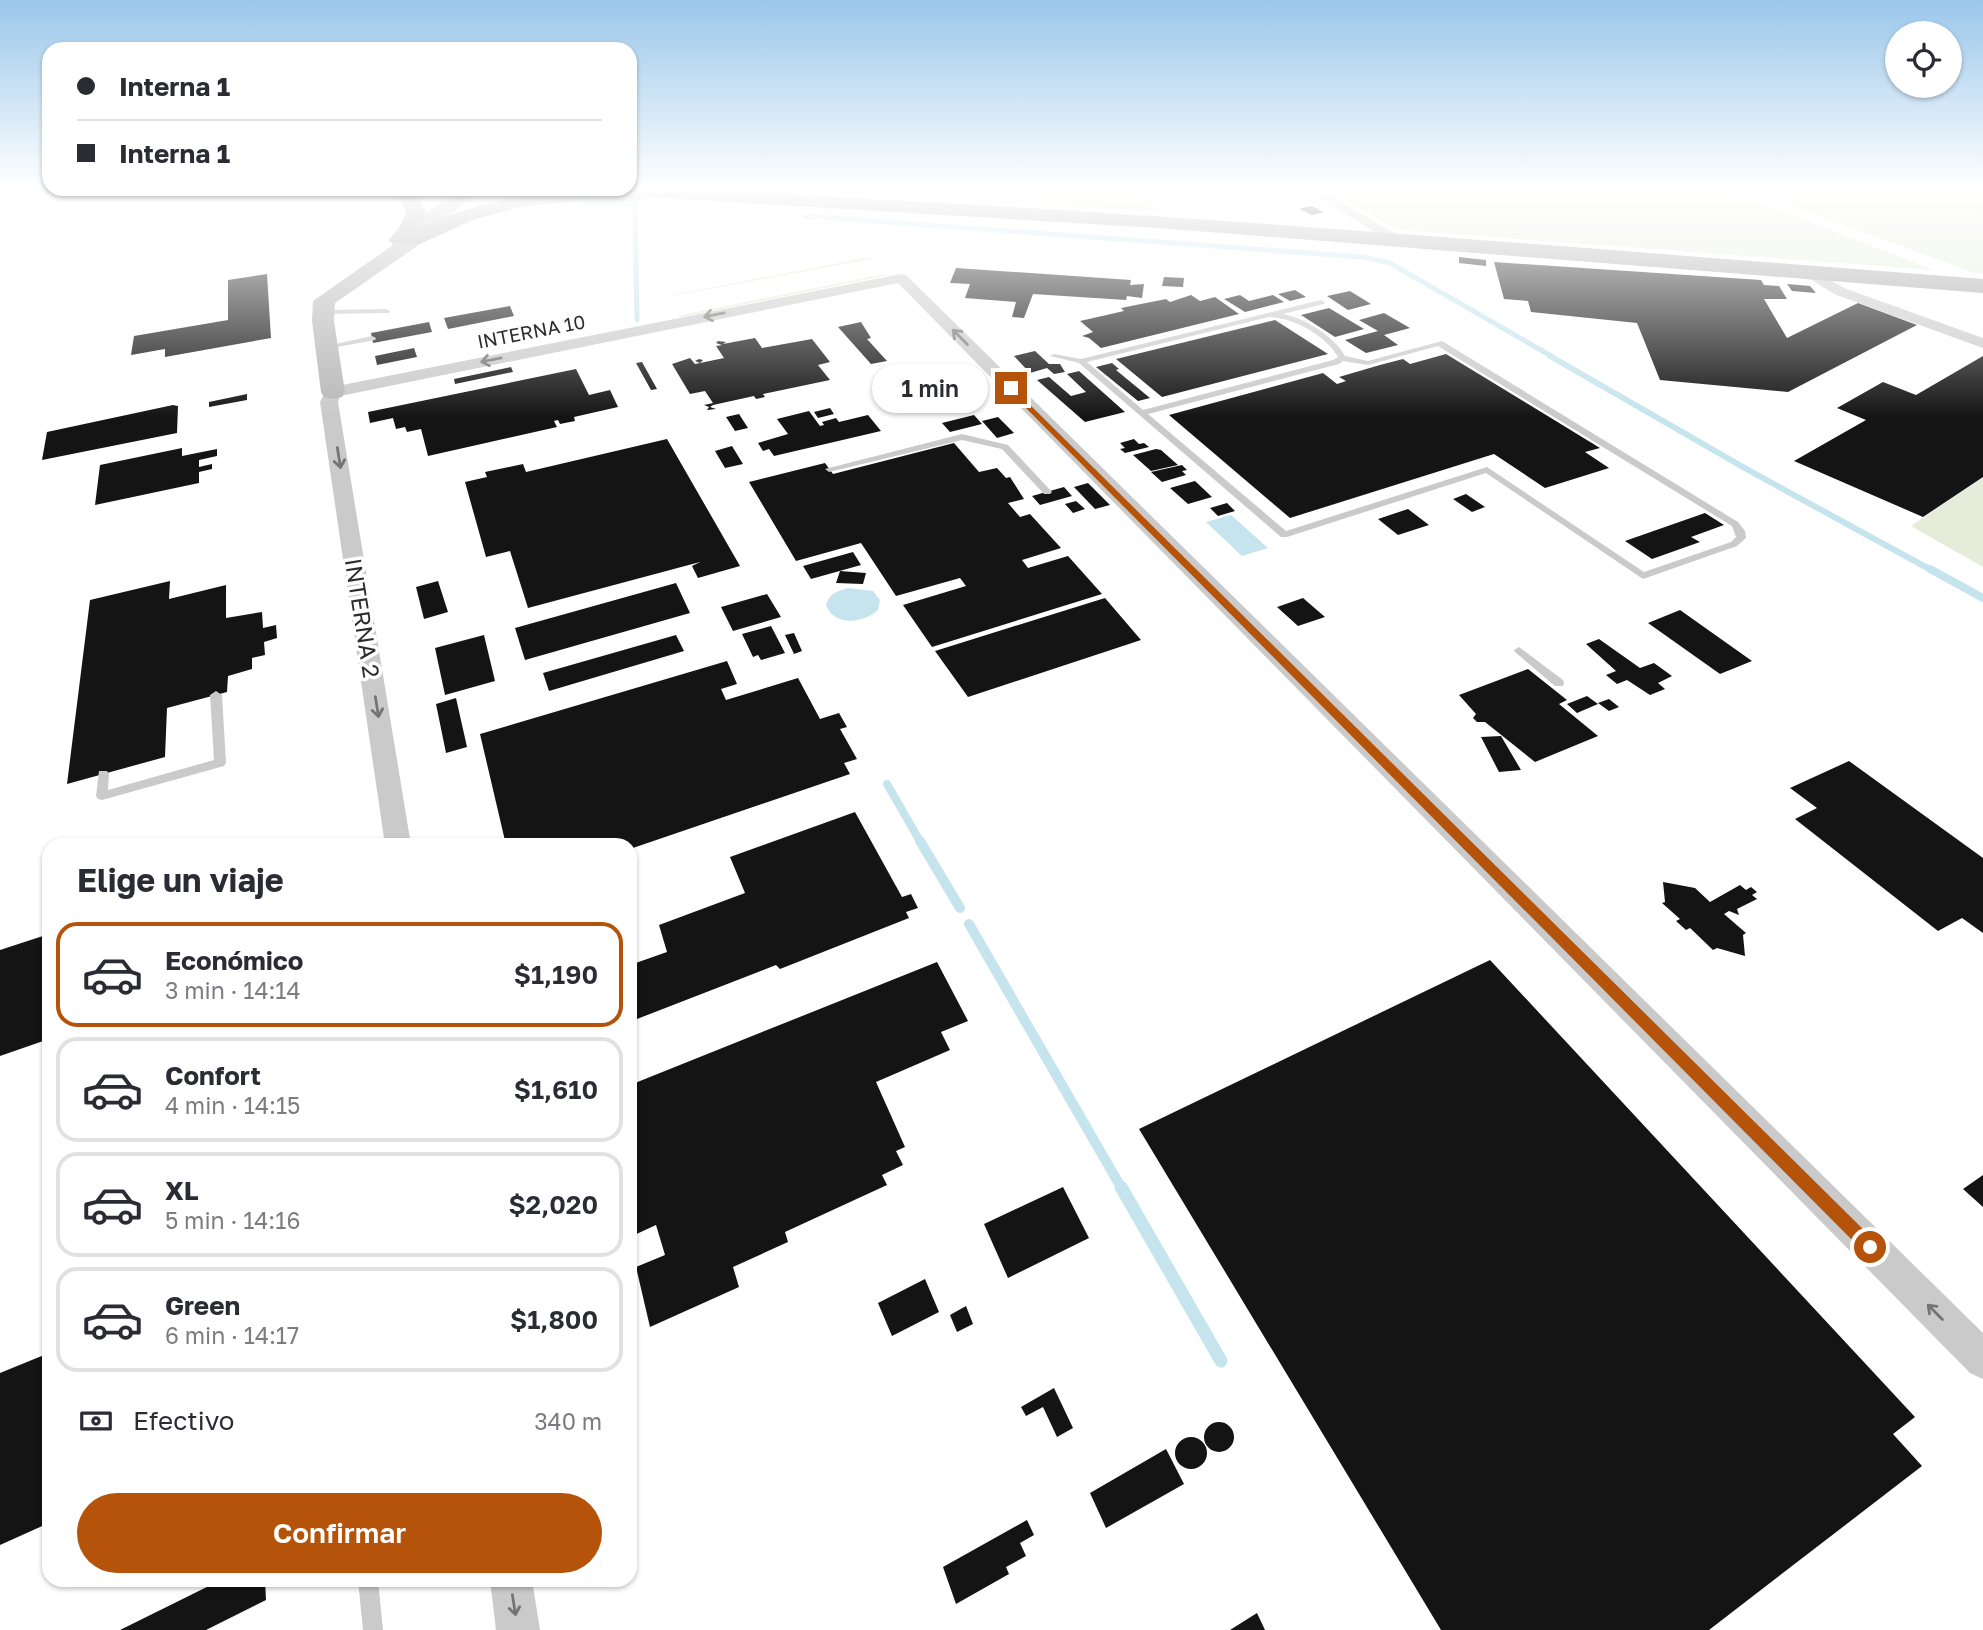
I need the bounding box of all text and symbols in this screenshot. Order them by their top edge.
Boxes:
map controls [1885,21,1962,98]
button: locate [1885,21,1962,98]
text: Interna 1 [119,71,230,102]
text: Interna 1 [119,138,230,169]
street label: INTERNA 10 [475,309,587,353]
one-way arrow [703,309,726,323]
one-way arrow [951,328,968,345]
one-way arrow [480,353,503,367]
callout: 1 min [871,364,986,412]
route end [995,372,1027,404]
text: 1 min [901,374,959,402]
one-way arrow [333,446,346,469]
street label: INTERNA 2 [340,556,386,680]
one-way arrow [371,696,384,718]
text: Elige un viaje [77,861,284,899]
icon: car [81,943,144,1006]
text: Económico [165,945,303,976]
text: $1,190 [514,959,598,990]
text: 3 min · 14:14 [165,976,301,1004]
icon: car [81,1058,144,1121]
text: Confort [165,1060,261,1091]
text: $1,610 [514,1074,598,1105]
text: 4 min · 14:15 [165,1091,300,1119]
icon: car [81,1173,144,1236]
text: XL [165,1175,199,1206]
text: $2,020 [508,1189,598,1220]
text: 5 min · 14:16 [165,1206,300,1234]
route start [1854,1231,1886,1263]
icon: car [81,1288,144,1351]
text: Green [165,1290,240,1321]
text: $1,800 [510,1304,598,1335]
one-way arrow [1926,1304,1943,1321]
text: 6 min · 14:17 [165,1321,299,1349]
icon: cash [77,1402,115,1440]
text: Efectivo [133,1405,234,1436]
text: 340 m [534,1407,602,1435]
button: Confirmar [77,1493,602,1573]
one-way arrow [508,1593,521,1616]

